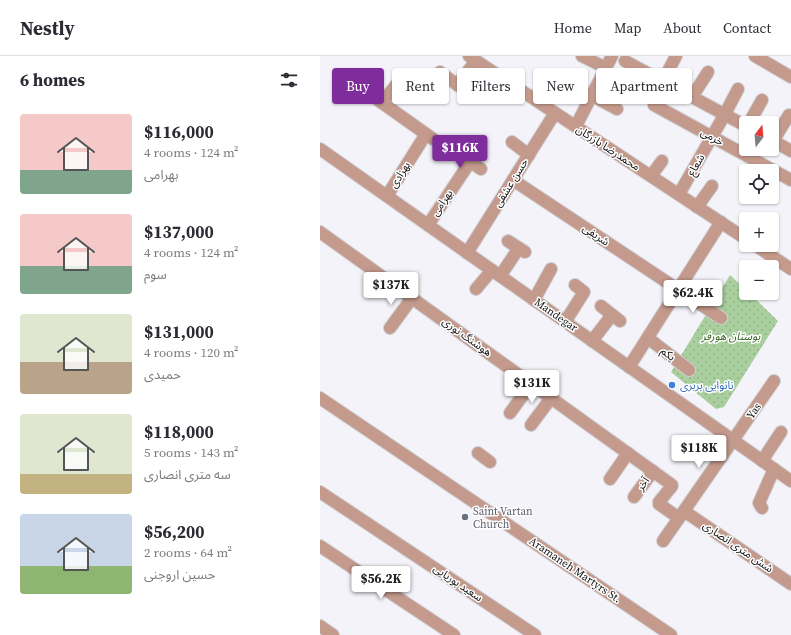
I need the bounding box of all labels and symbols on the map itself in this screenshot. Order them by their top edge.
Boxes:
north arrow [739,116,779,156]
street label: محمدرضا بازرگان [573,122,643,174]
street label: خرمی [698,125,727,150]
pin: $116K [432,135,488,169]
street label: شعاع [684,151,708,179]
street label: حسن عشقی [490,155,532,210]
street label: بهزادی [386,159,414,191]
street label: بهرامی [428,187,456,219]
street label: شریفی [580,221,613,250]
pin: $137K [363,272,419,306]
pin: $62.4K [660,280,726,314]
street label: Mandegar [531,295,581,336]
street label: هوشنگ نوری [439,314,495,360]
park label: بوستان هورفر [701,329,761,344]
street label: یکم [657,343,679,365]
pin: $131K [504,370,560,404]
place label: نانوایی بربری [680,378,734,393]
marker: نانوایی بربری [667,380,677,390]
street label: Yas [743,400,765,422]
pin: $118K [671,435,727,469]
street label: آخر [632,474,653,495]
place label: Saint Vartan Church [473,504,533,532]
marker: Saint Vartan Church [460,512,470,522]
street label: شش متری انصاری [700,518,776,576]
street label: Aramaneh Martyrs St. [526,534,624,606]
street label: سعید بوریایی [430,561,486,605]
pin: $56.2K [348,566,414,600]

